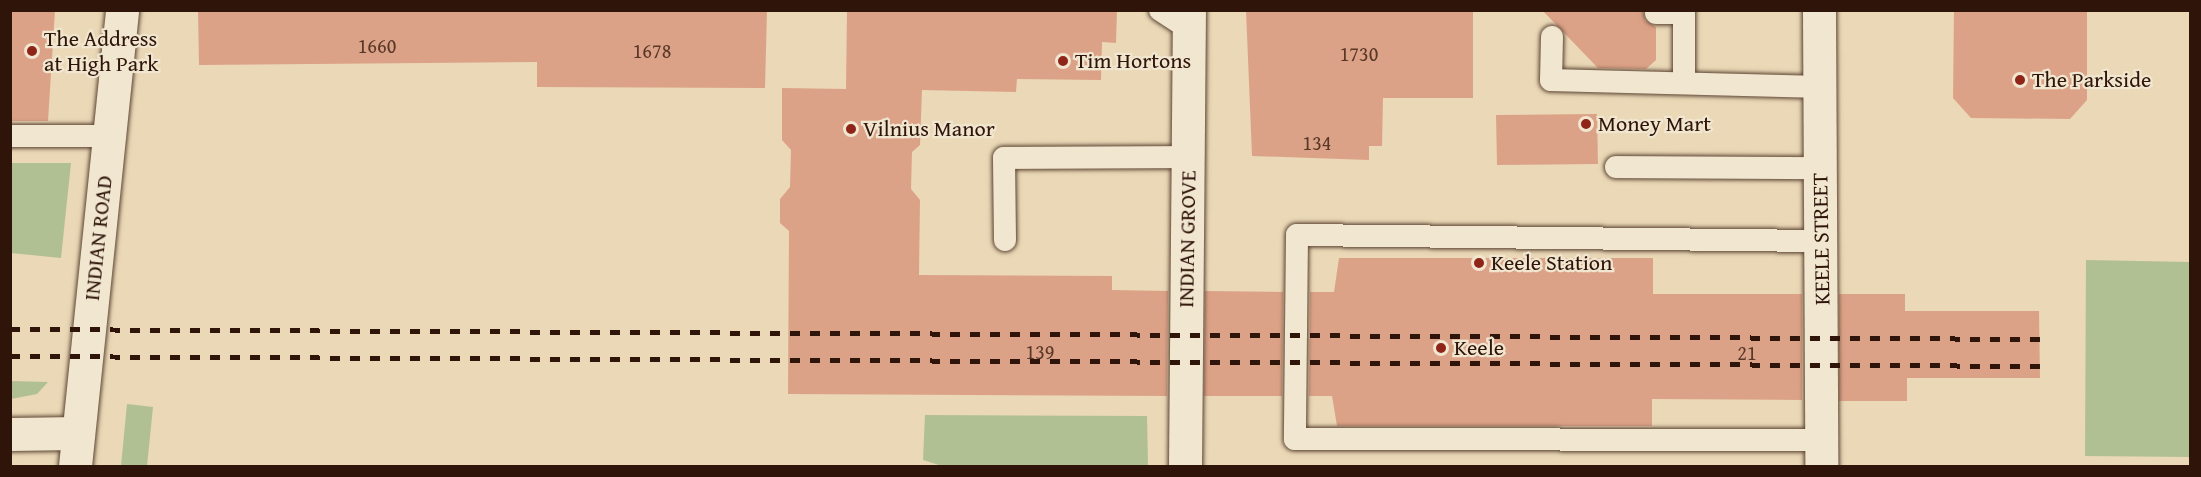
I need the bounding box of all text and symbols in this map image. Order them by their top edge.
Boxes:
place label: The Address at High Park [44,25,158,76]
house number: 1660 [358,33,396,57]
house number: 1678 [633,38,671,62]
house number: 1730 [1340,41,1378,65]
marker: The Address at High Park [25,44,39,58]
place label: Tim Hortons [1075,48,1191,74]
marker: Tim Hortons [1056,54,1070,68]
place label: The Parkside [2032,67,2151,93]
marker: The Parkside [2013,73,2027,87]
place label: Money Mart [1598,111,1711,137]
place label: Vilnius Manor [863,116,995,142]
marker: Money Mart [1579,117,1593,131]
marker: Vilnius Manor [844,122,858,136]
house number: 134 [1303,130,1331,154]
street label: INDIAN GROVE [1173,170,1201,308]
street label: KEELE STREET [1807,173,1835,305]
street label: INDIAN ROAD [78,174,118,302]
place label: Keele Station [1491,250,1612,276]
marker: Keele Station [1472,256,1486,270]
place label: Keele [1454,335,1504,361]
house number: 139 [1026,339,1054,363]
marker: Keele [1432,339,1450,357]
house number: 21 [1737,340,1757,364]

